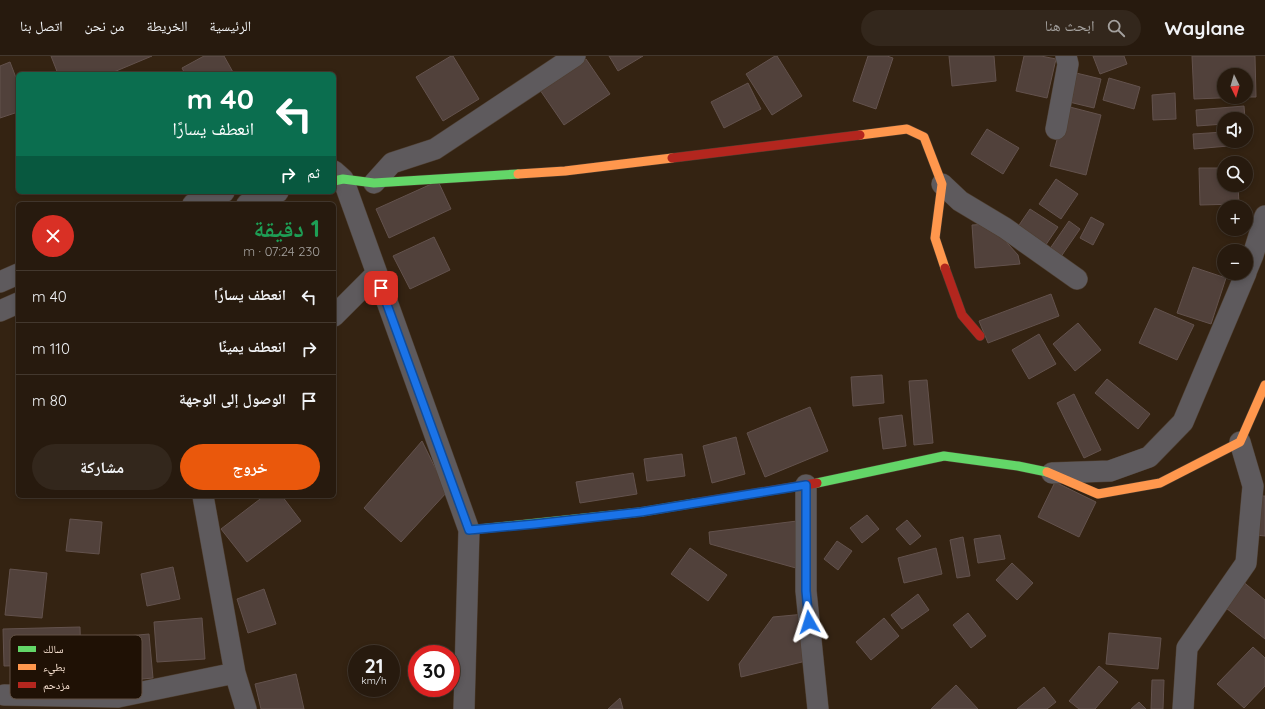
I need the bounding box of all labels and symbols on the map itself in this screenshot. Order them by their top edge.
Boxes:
north arrow [1217,68,1253,104]
pin [364,271,398,305]
position arrow [788,601,830,643]
legend [10,635,142,699]
text: سالك [43,642,63,656]
speed limit sign: 30 [408,645,460,697]
text: بطيء [43,660,65,676]
text: مزدحم [43,678,70,693]

